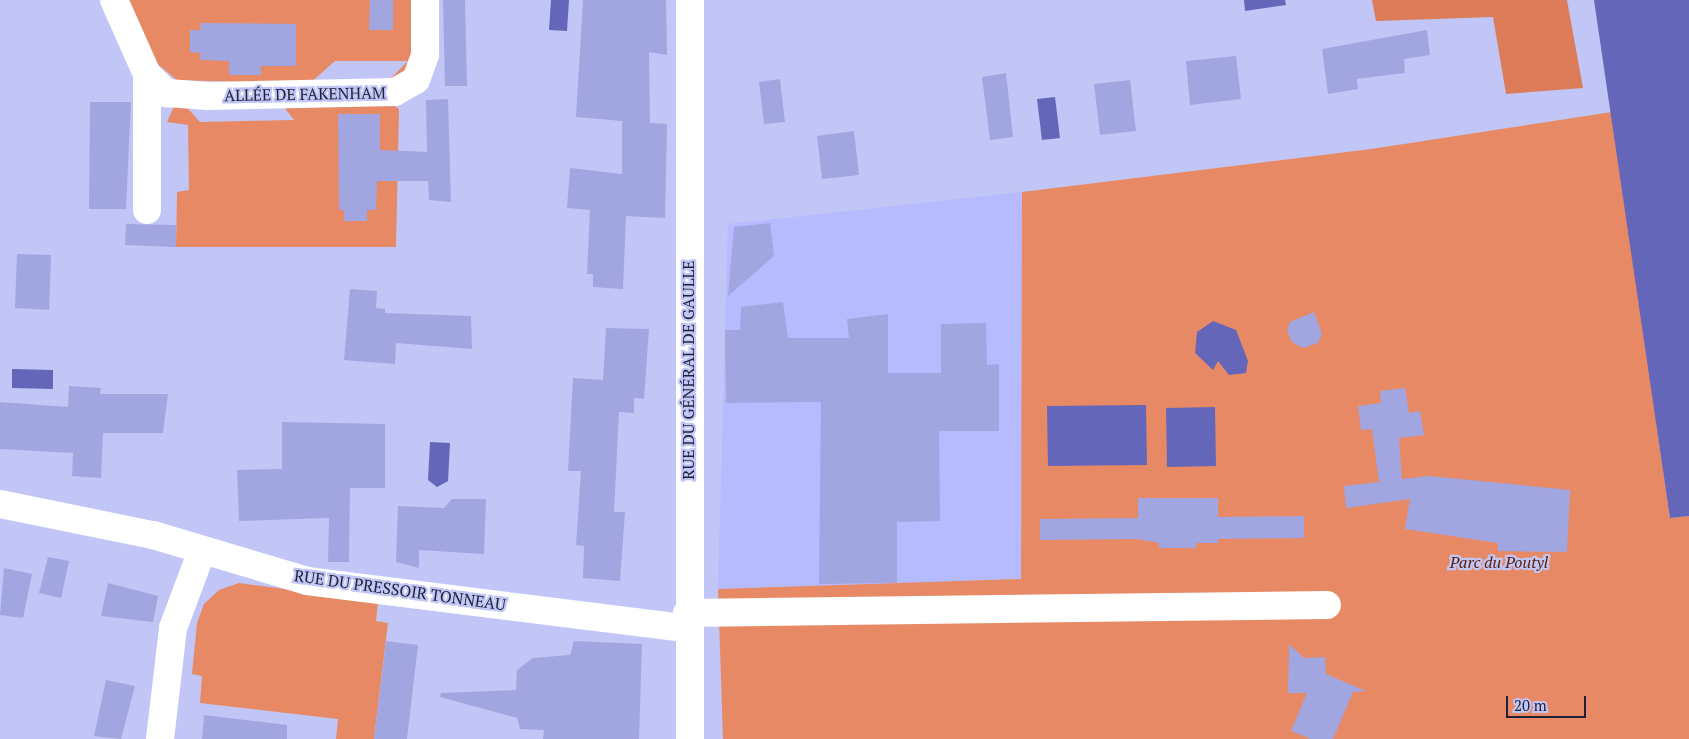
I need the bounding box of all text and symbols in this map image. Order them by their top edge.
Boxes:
street label: ALLÉE DE FAKENHAM [224,83,386,105]
street label: RUE DU GÉNÉRAL DE GAULLE [678,260,698,480]
park label: Parc du Poutyl [1450,552,1548,572]
street label: RUE DU PRESSOIR TONNEAU [293,566,507,614]
scale bar [1509,686,1589,718]
text: 20 m [1514,695,1547,715]

